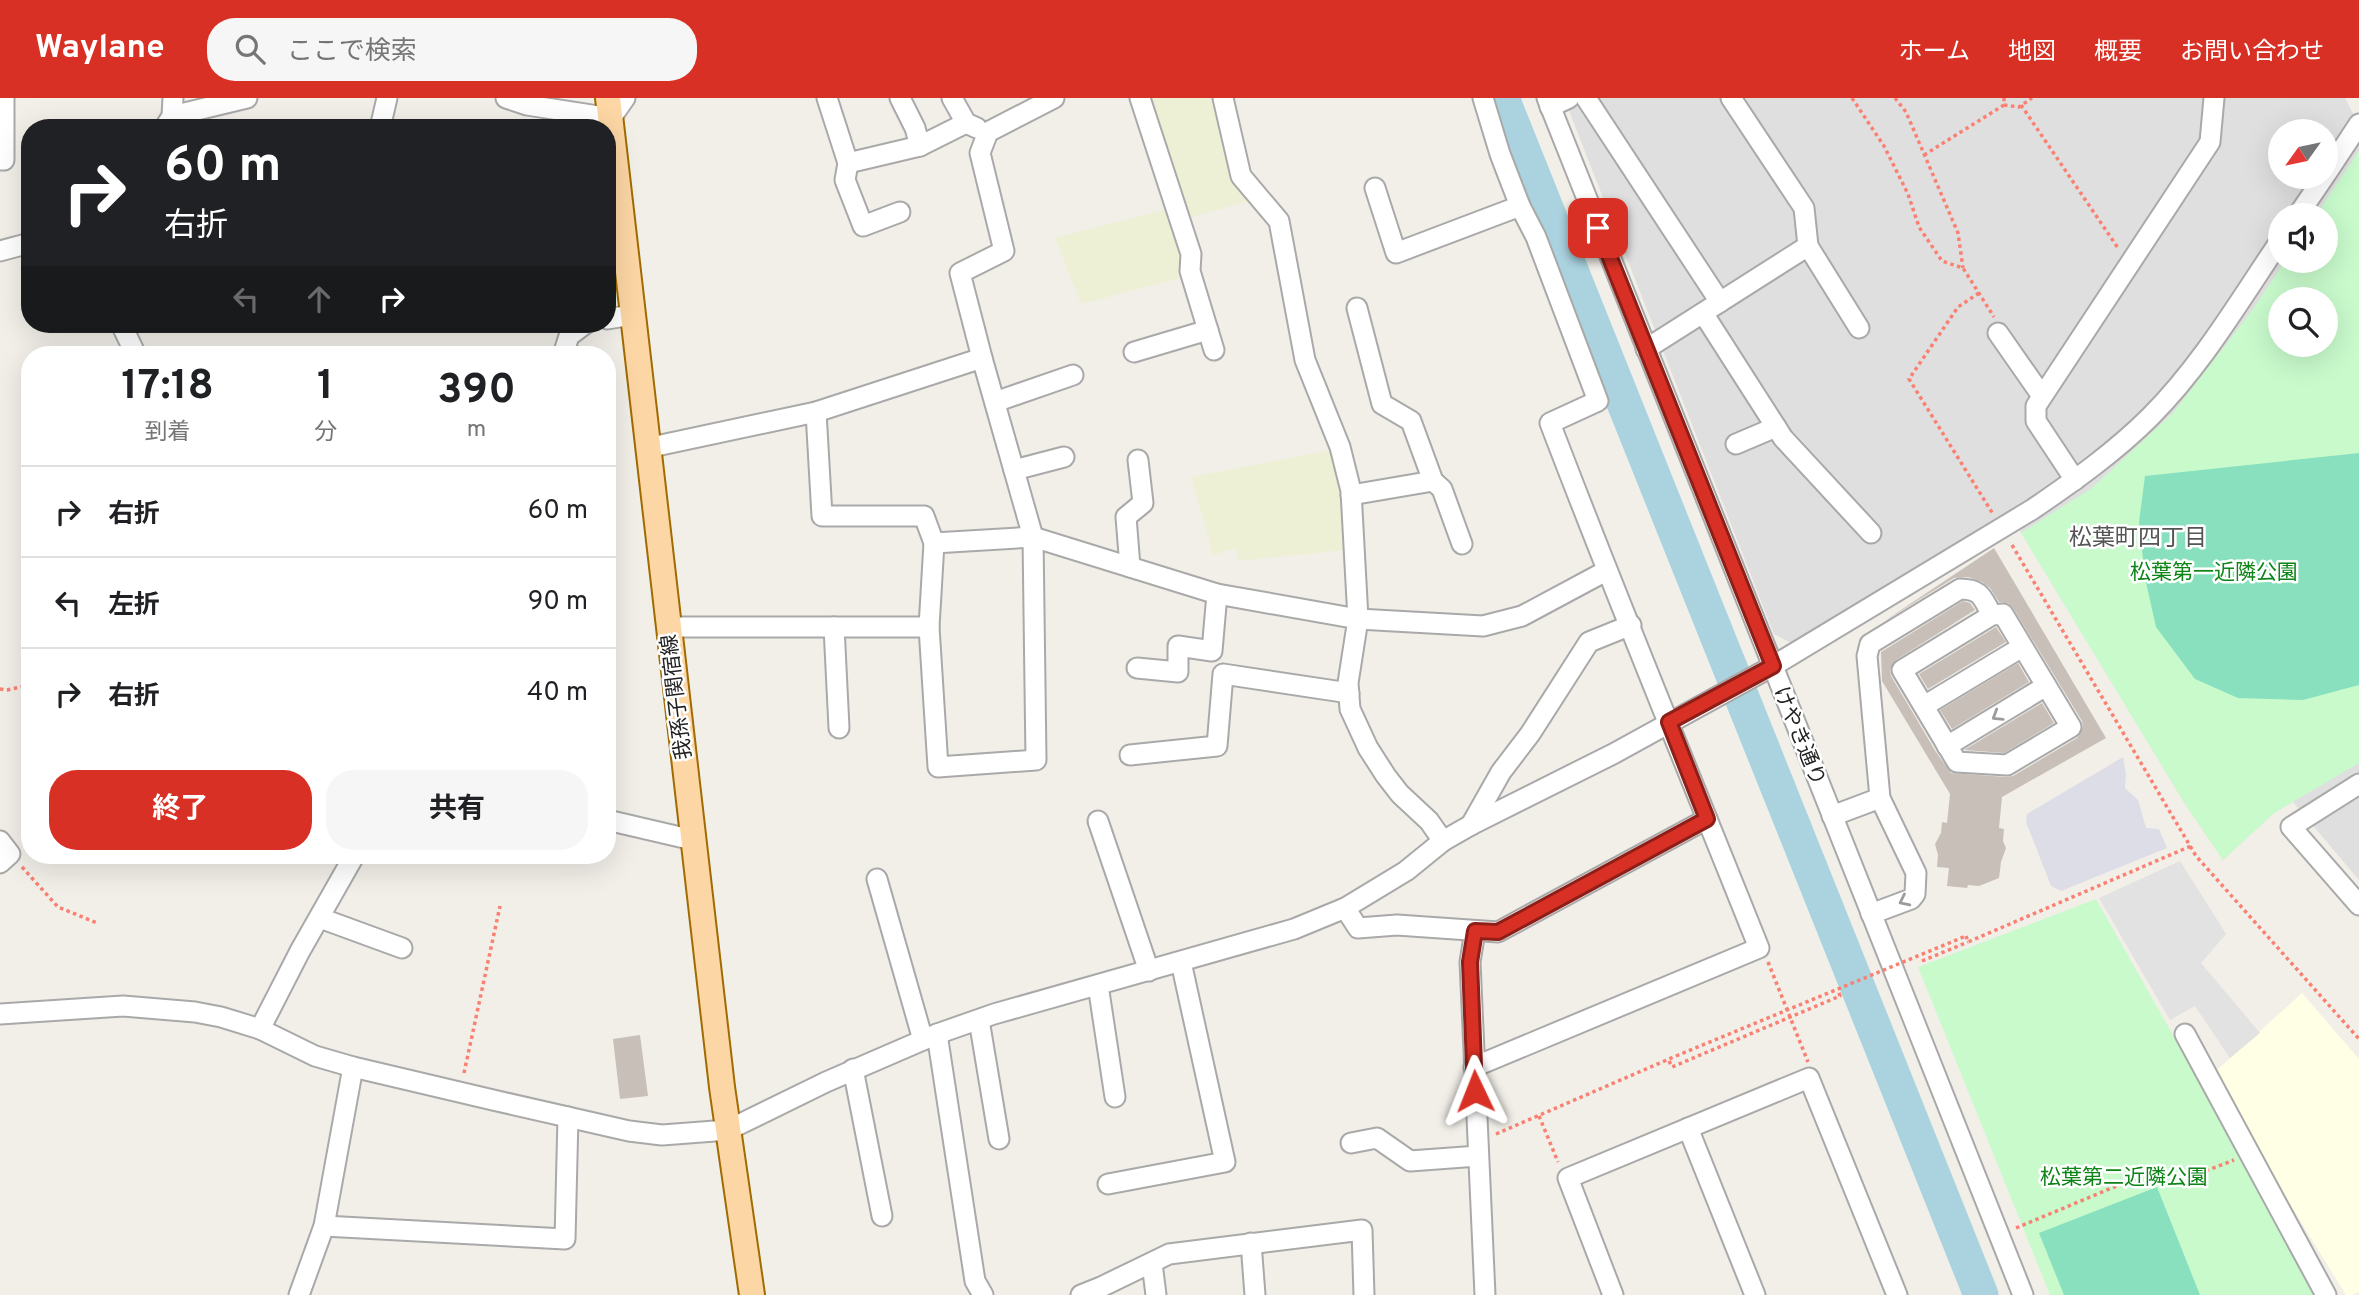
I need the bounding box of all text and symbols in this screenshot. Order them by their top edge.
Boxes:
search box [207,18,697,81]
text: Waylane [35,28,165,70]
icon: search [231,30,269,68]
text: ここで検索 [287,36,417,69]
text: ホーム [1899,38,1970,68]
text: 地図 [2008,38,2056,68]
text: 概要 [2094,38,2142,68]
text: お問い合わせ [2180,38,2324,68]
north arrow [2268,119,2338,189]
map controls [2268,119,2338,357]
text: 60 m [164,137,282,199]
icon: right [49,147,140,238]
pin [1568,198,1628,258]
button: sound [2268,203,2338,273]
text: 右折 [164,207,228,247]
icon: arrive [1579,209,1617,247]
icon: left [227,280,265,318]
icon: ahead [300,280,338,318]
icon: right [373,280,411,318]
button: search [2268,287,2338,357]
text: 17:18 [121,361,214,414]
text: 1 [317,361,334,414]
text: 390 [437,365,516,418]
text: m [467,416,486,445]
text: 到着 [145,419,191,448]
text: 分 [314,419,337,448]
icon: right [49,493,87,531]
text: 60 m [528,495,588,528]
text: 右折 [108,499,160,532]
district label: 松葉町四丁目 [2069,525,2207,554]
park label: 松葉第一近隣公園 [2130,560,2298,587]
icon: left [49,584,87,622]
text: 90 m [528,586,588,619]
text: 左折 [108,590,160,623]
street label: 我孫子関宿線 [656,633,699,761]
icon: right [49,675,87,713]
text: 40 m [527,677,588,710]
text: 右折 [108,681,160,714]
street label: けやき通り [1766,683,1831,790]
one-way arrow [1991,708,2004,721]
button: 終了 [49,770,312,850]
button: 共有 [326,770,588,850]
one-way arrow [1898,892,1911,906]
position arrow [1438,1054,1512,1128]
park label: 松葉第二近隣公園 [2040,1165,2208,1192]

